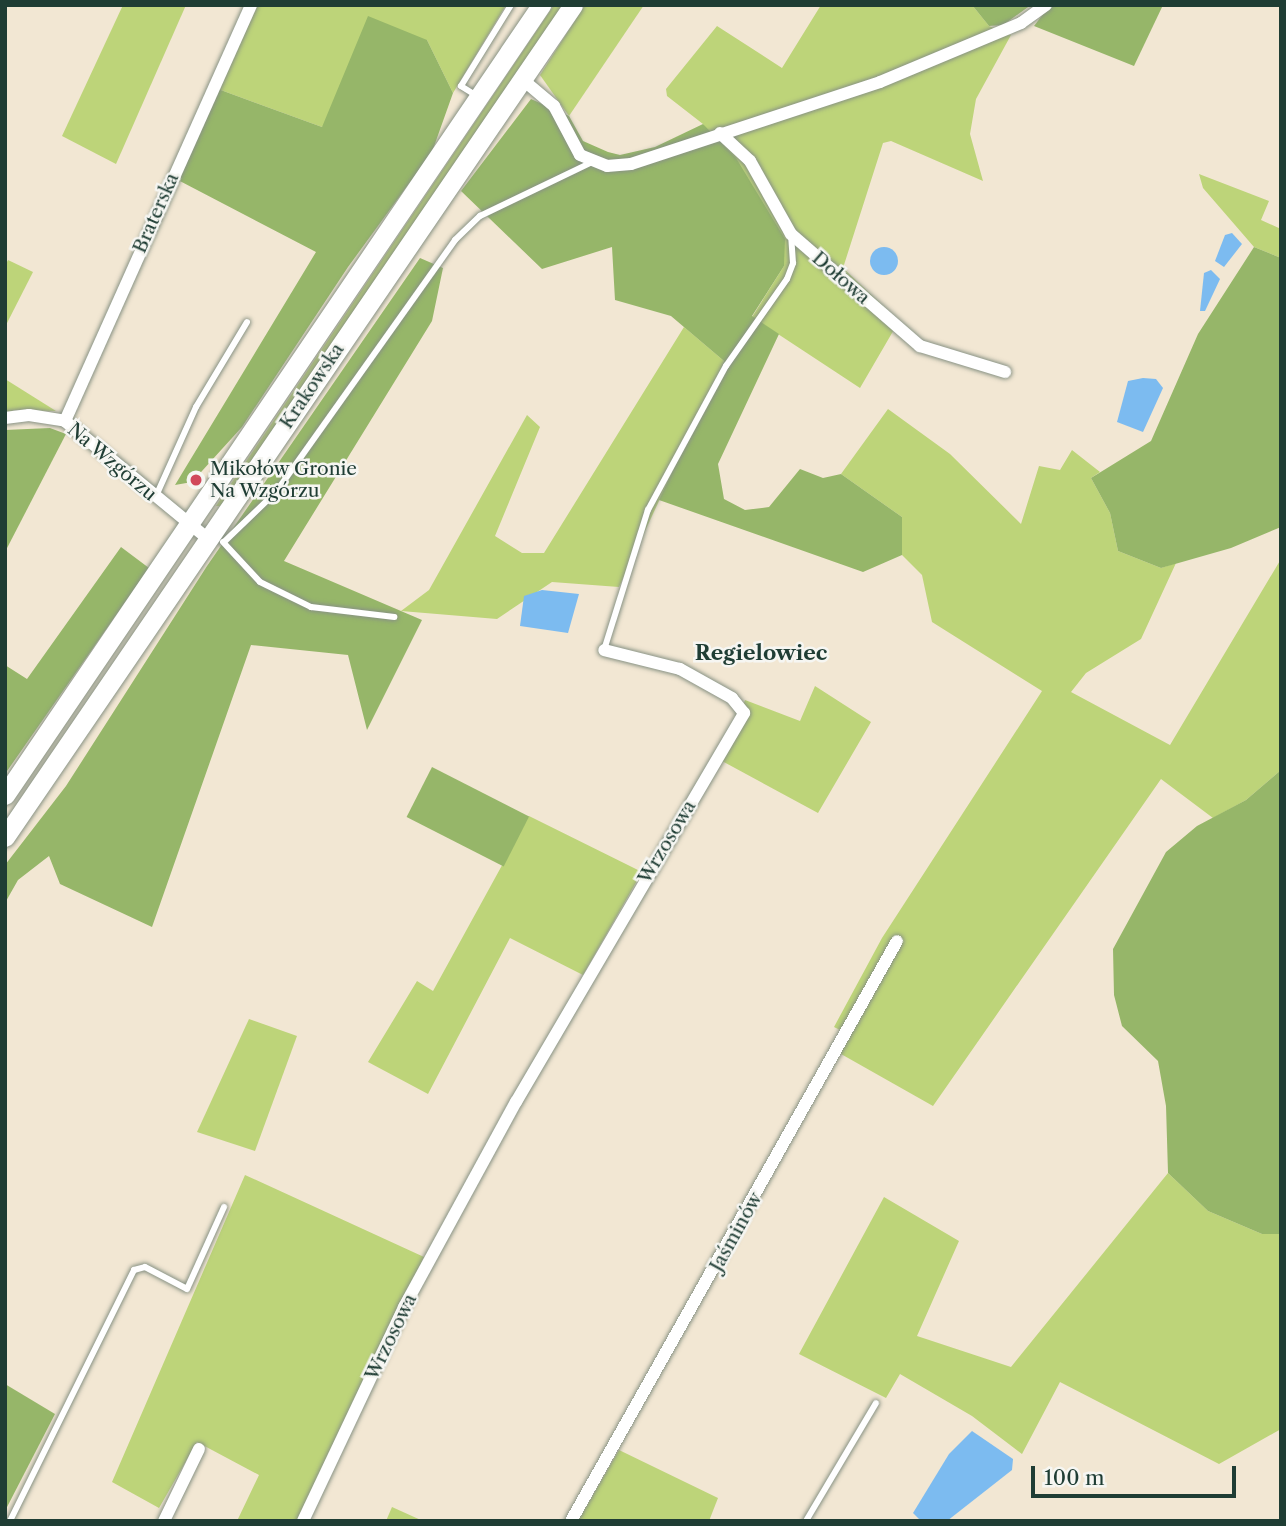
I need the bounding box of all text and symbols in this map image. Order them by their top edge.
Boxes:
street label: Braterska [128,169,184,257]
street label: Dołowa [807,247,875,309]
street label: Krakowska [275,339,349,433]
street label: Na Wzgórzu [62,418,162,506]
place label: Mikołów Gronie Na Wzgórzu [210,458,358,502]
marker: Mikołów Gronie Na Wzgórzu [188,472,204,488]
district label: Regielowiec [695,640,827,666]
street label: Wrzosowa [633,796,701,888]
street label: Jaśminów [705,1188,767,1276]
street label: Wrzosowa [360,1290,422,1384]
scale bar [1034,1452,1239,1496]
text: 100 m [1044,1465,1105,1490]

